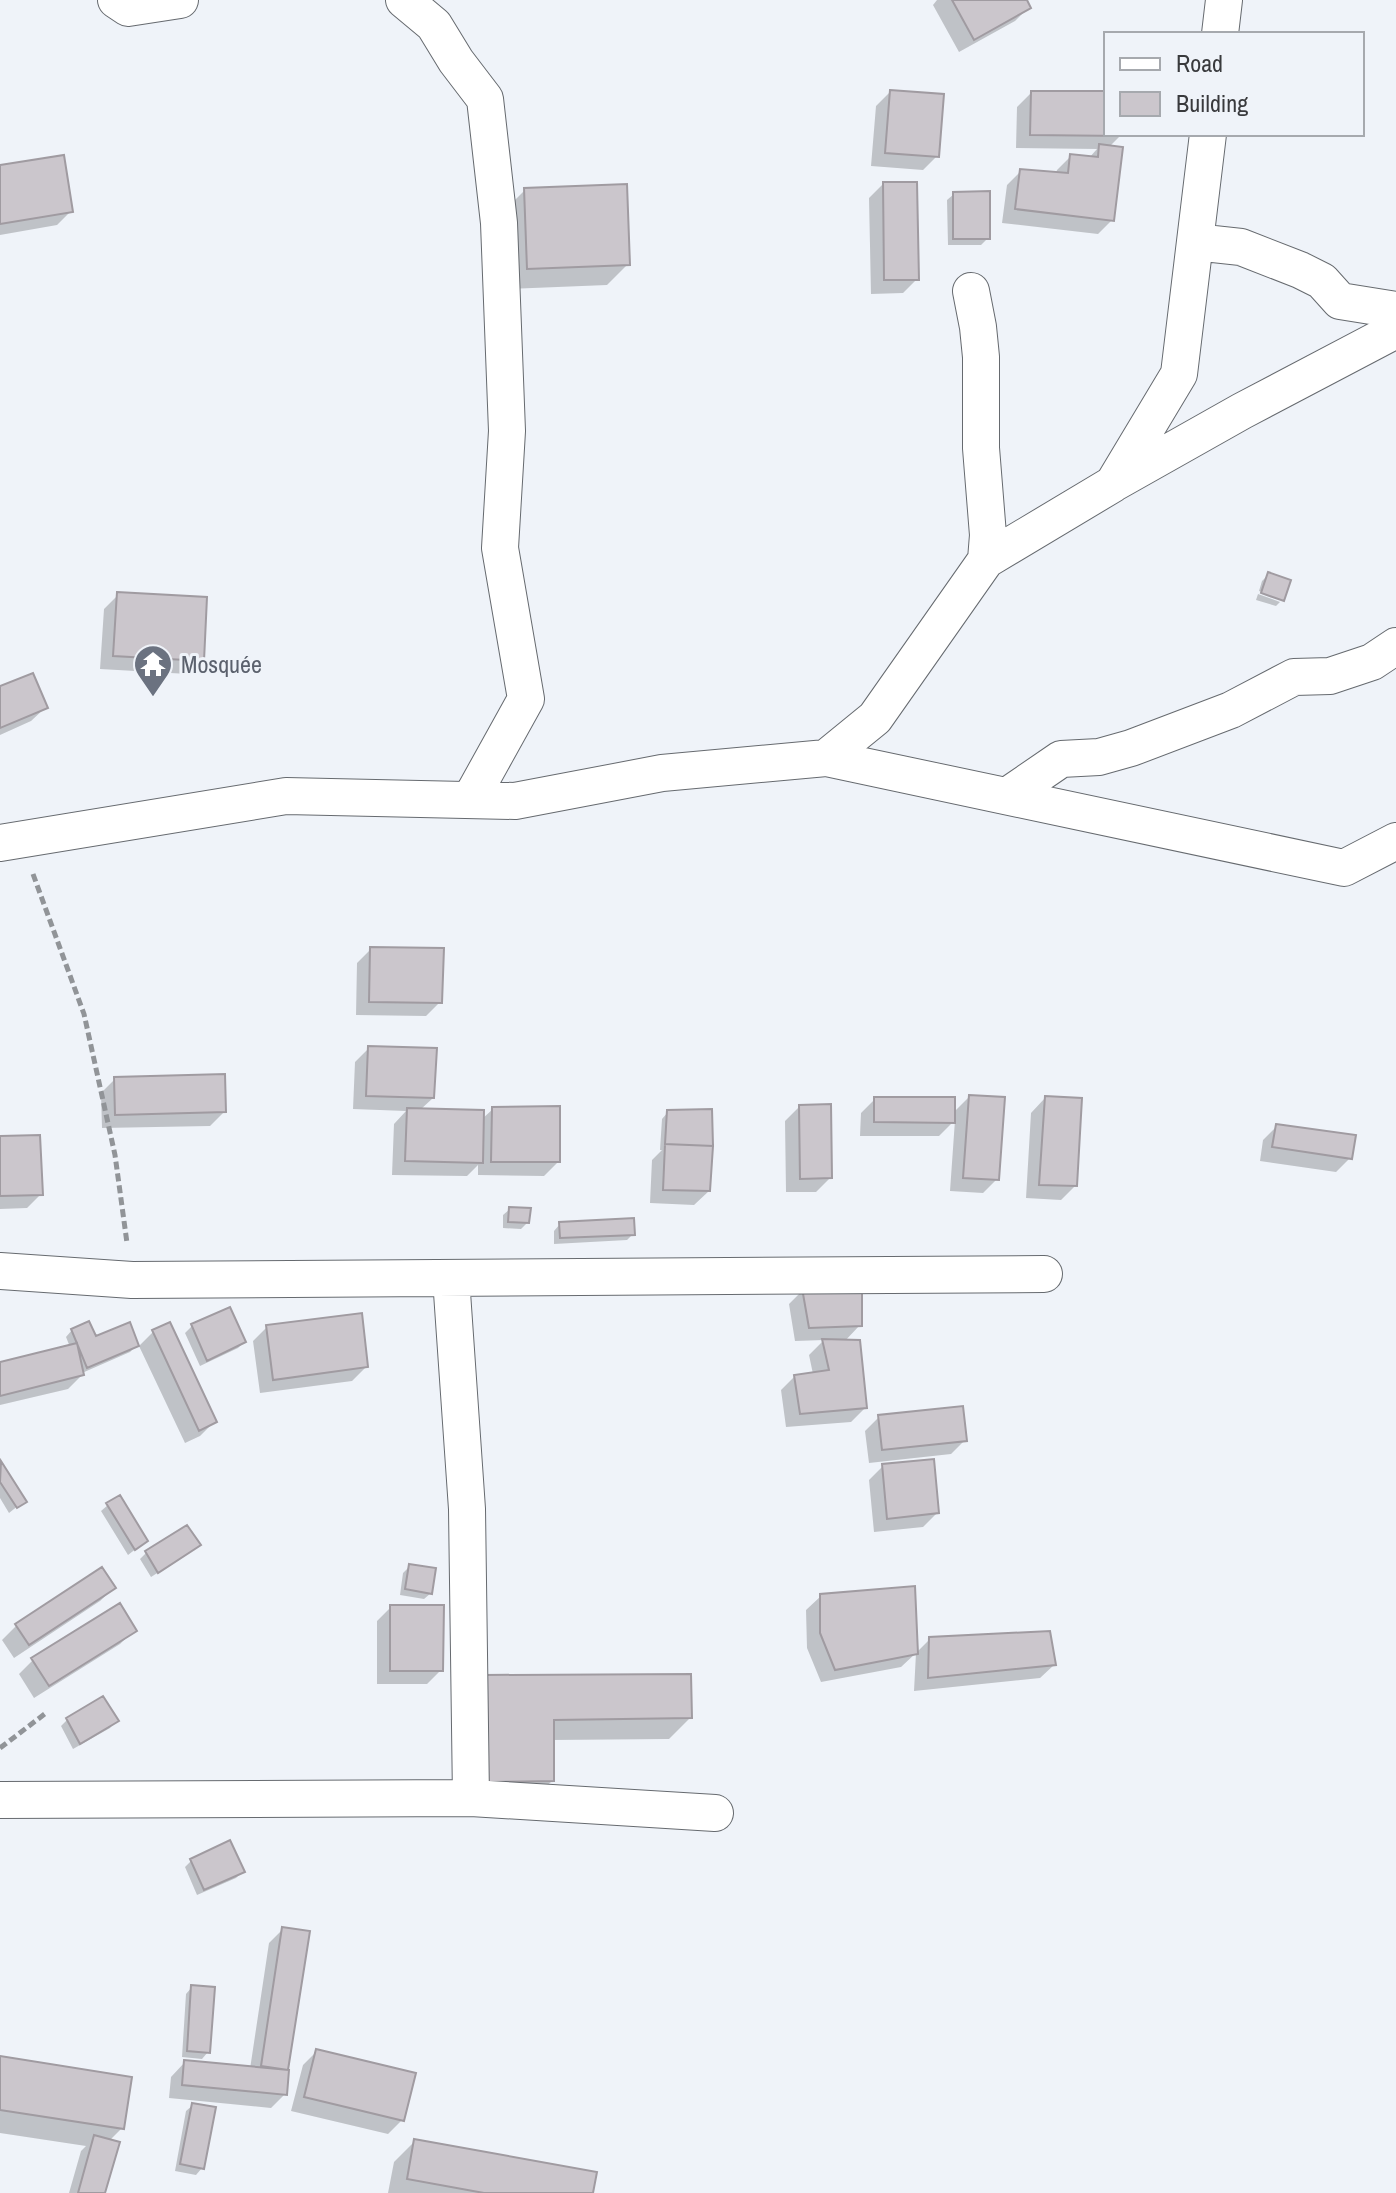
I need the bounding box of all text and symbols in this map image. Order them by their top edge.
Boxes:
legend [1104,32,1364,136]
text: Road [1176,47,1223,79]
text: Building [1176,87,1248,119]
temple icon: Mosquée [132,643,174,698]
place label: Mosquée [181,648,262,680]

